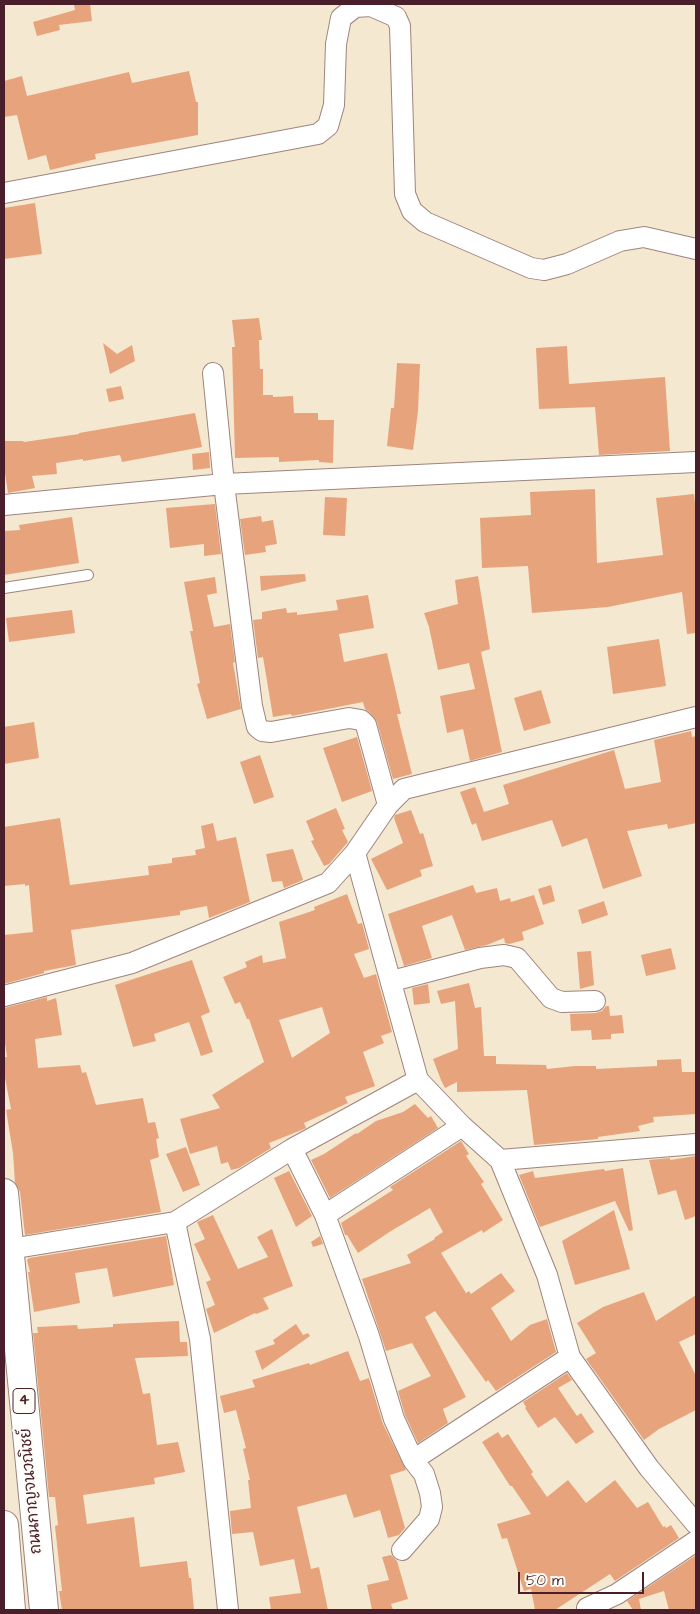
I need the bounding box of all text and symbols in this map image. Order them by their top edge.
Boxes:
road number: 4 [13,1388,35,1414]
street label: ถนนกาญจนวณิชย์ [17,1427,47,1555]
scale bar [520,1562,646,1594]
text: 50 m [526,1570,564,1591]

